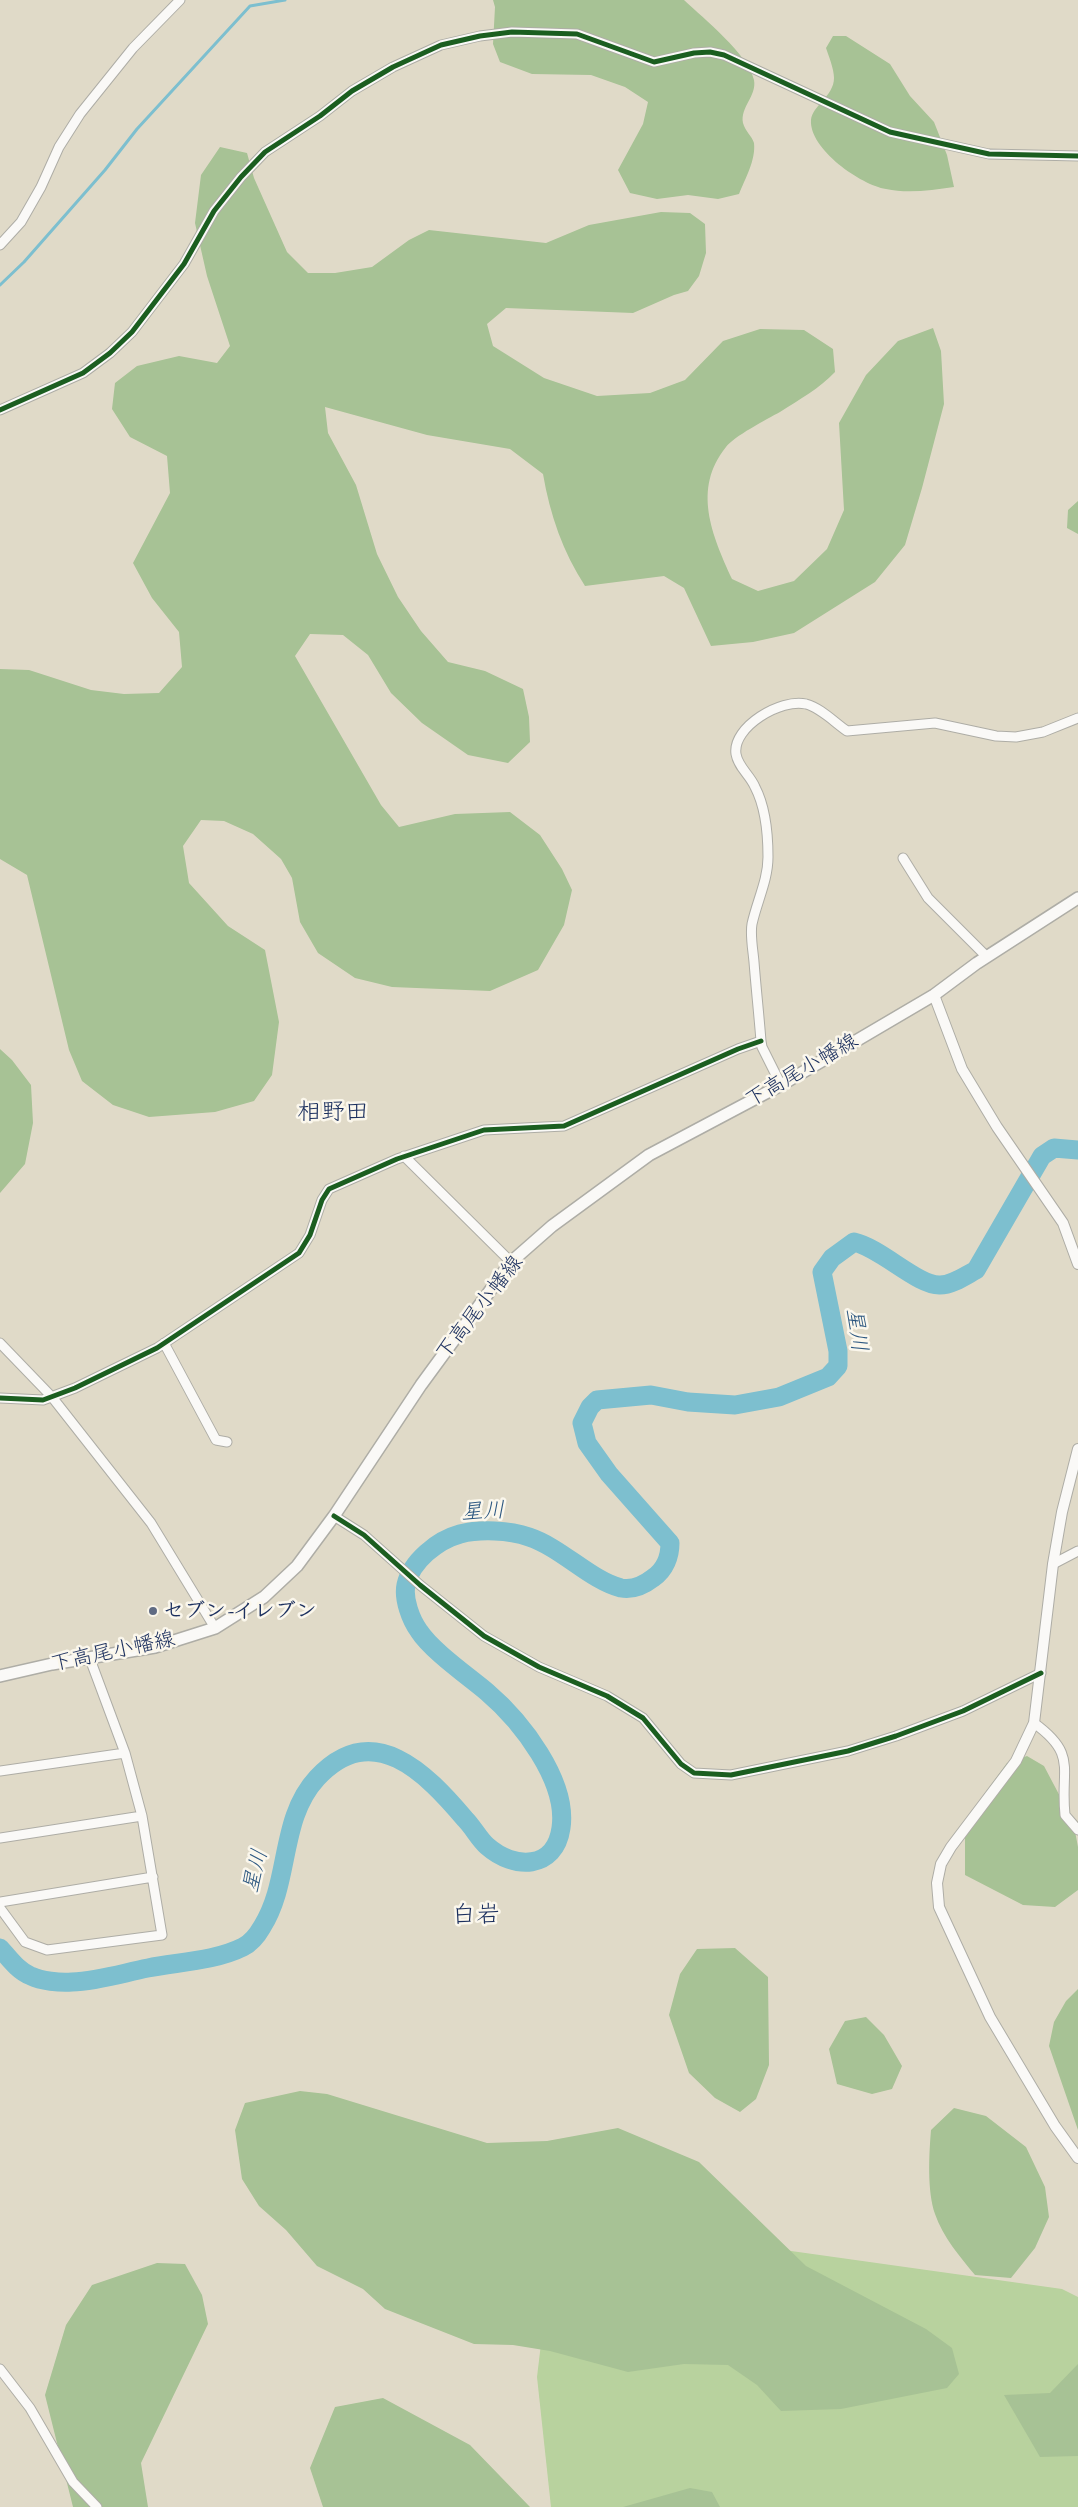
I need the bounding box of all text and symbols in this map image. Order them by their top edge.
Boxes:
street label: 下高尾小幡線 [741,1029,863,1113]
district label: 相野田 [297,1099,369,1127]
street label: 下高尾小幡線 [431,1251,529,1365]
water label: 星川 [840,1306,872,1354]
water label: 星川 [460,1498,506,1526]
place label: セブン-イレブン [163,1598,317,1624]
marker: セブン-イレブン [147,1605,159,1617]
street label: 下高尾小幡線 [49,1627,177,1677]
water label: 星川 [238,1846,274,1896]
district label: 白岩 [452,1902,500,1930]

